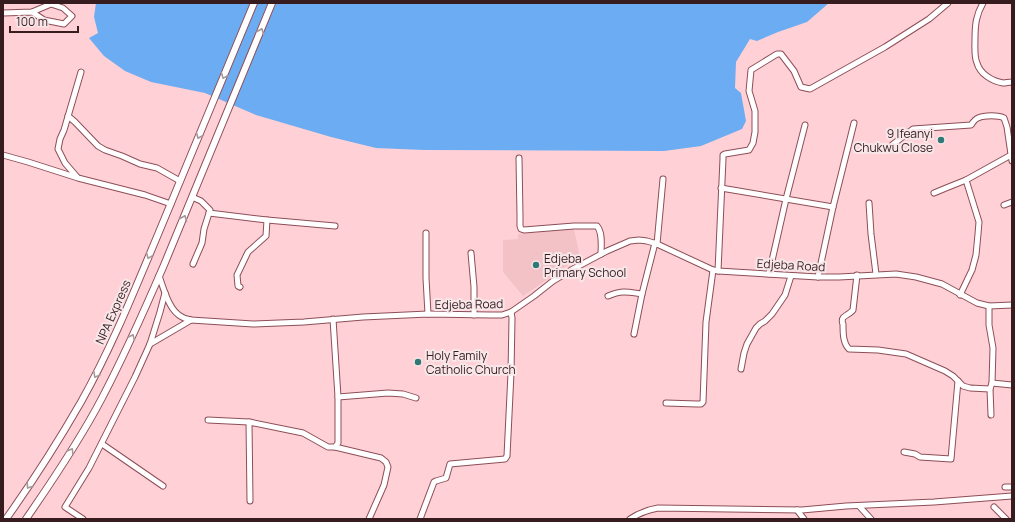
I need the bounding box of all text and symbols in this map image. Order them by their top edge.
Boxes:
scale bar [10,8,78,34]
text: 100 m [16,13,48,30]
one-way arrow [256,27,264,34]
one-way arrow [221,71,229,79]
place label: 9 Ifeanyi Chukwu Close [854,125,933,156]
one-way arrow [196,132,204,139]
marker: 9 Ifeanyi Chukwu Close [936,135,946,145]
one-way arrow [179,214,187,221]
place label: Edjeba Primary School [544,250,626,281]
one-way arrow [146,252,154,259]
street label: Edjeba Road [756,255,826,275]
marker: Edjeba Primary School [531,260,541,270]
street label: NPA Express [91,277,135,347]
street label: Edjeba Road [435,295,503,313]
one-way arrow [127,333,135,341]
place label: Holy Family Catholic Church [426,347,516,378]
marker: Holy Family Catholic Church [413,357,423,367]
one-way arrow [93,370,100,378]
one-way arrow [66,448,73,455]
one-way arrow [26,482,34,489]

